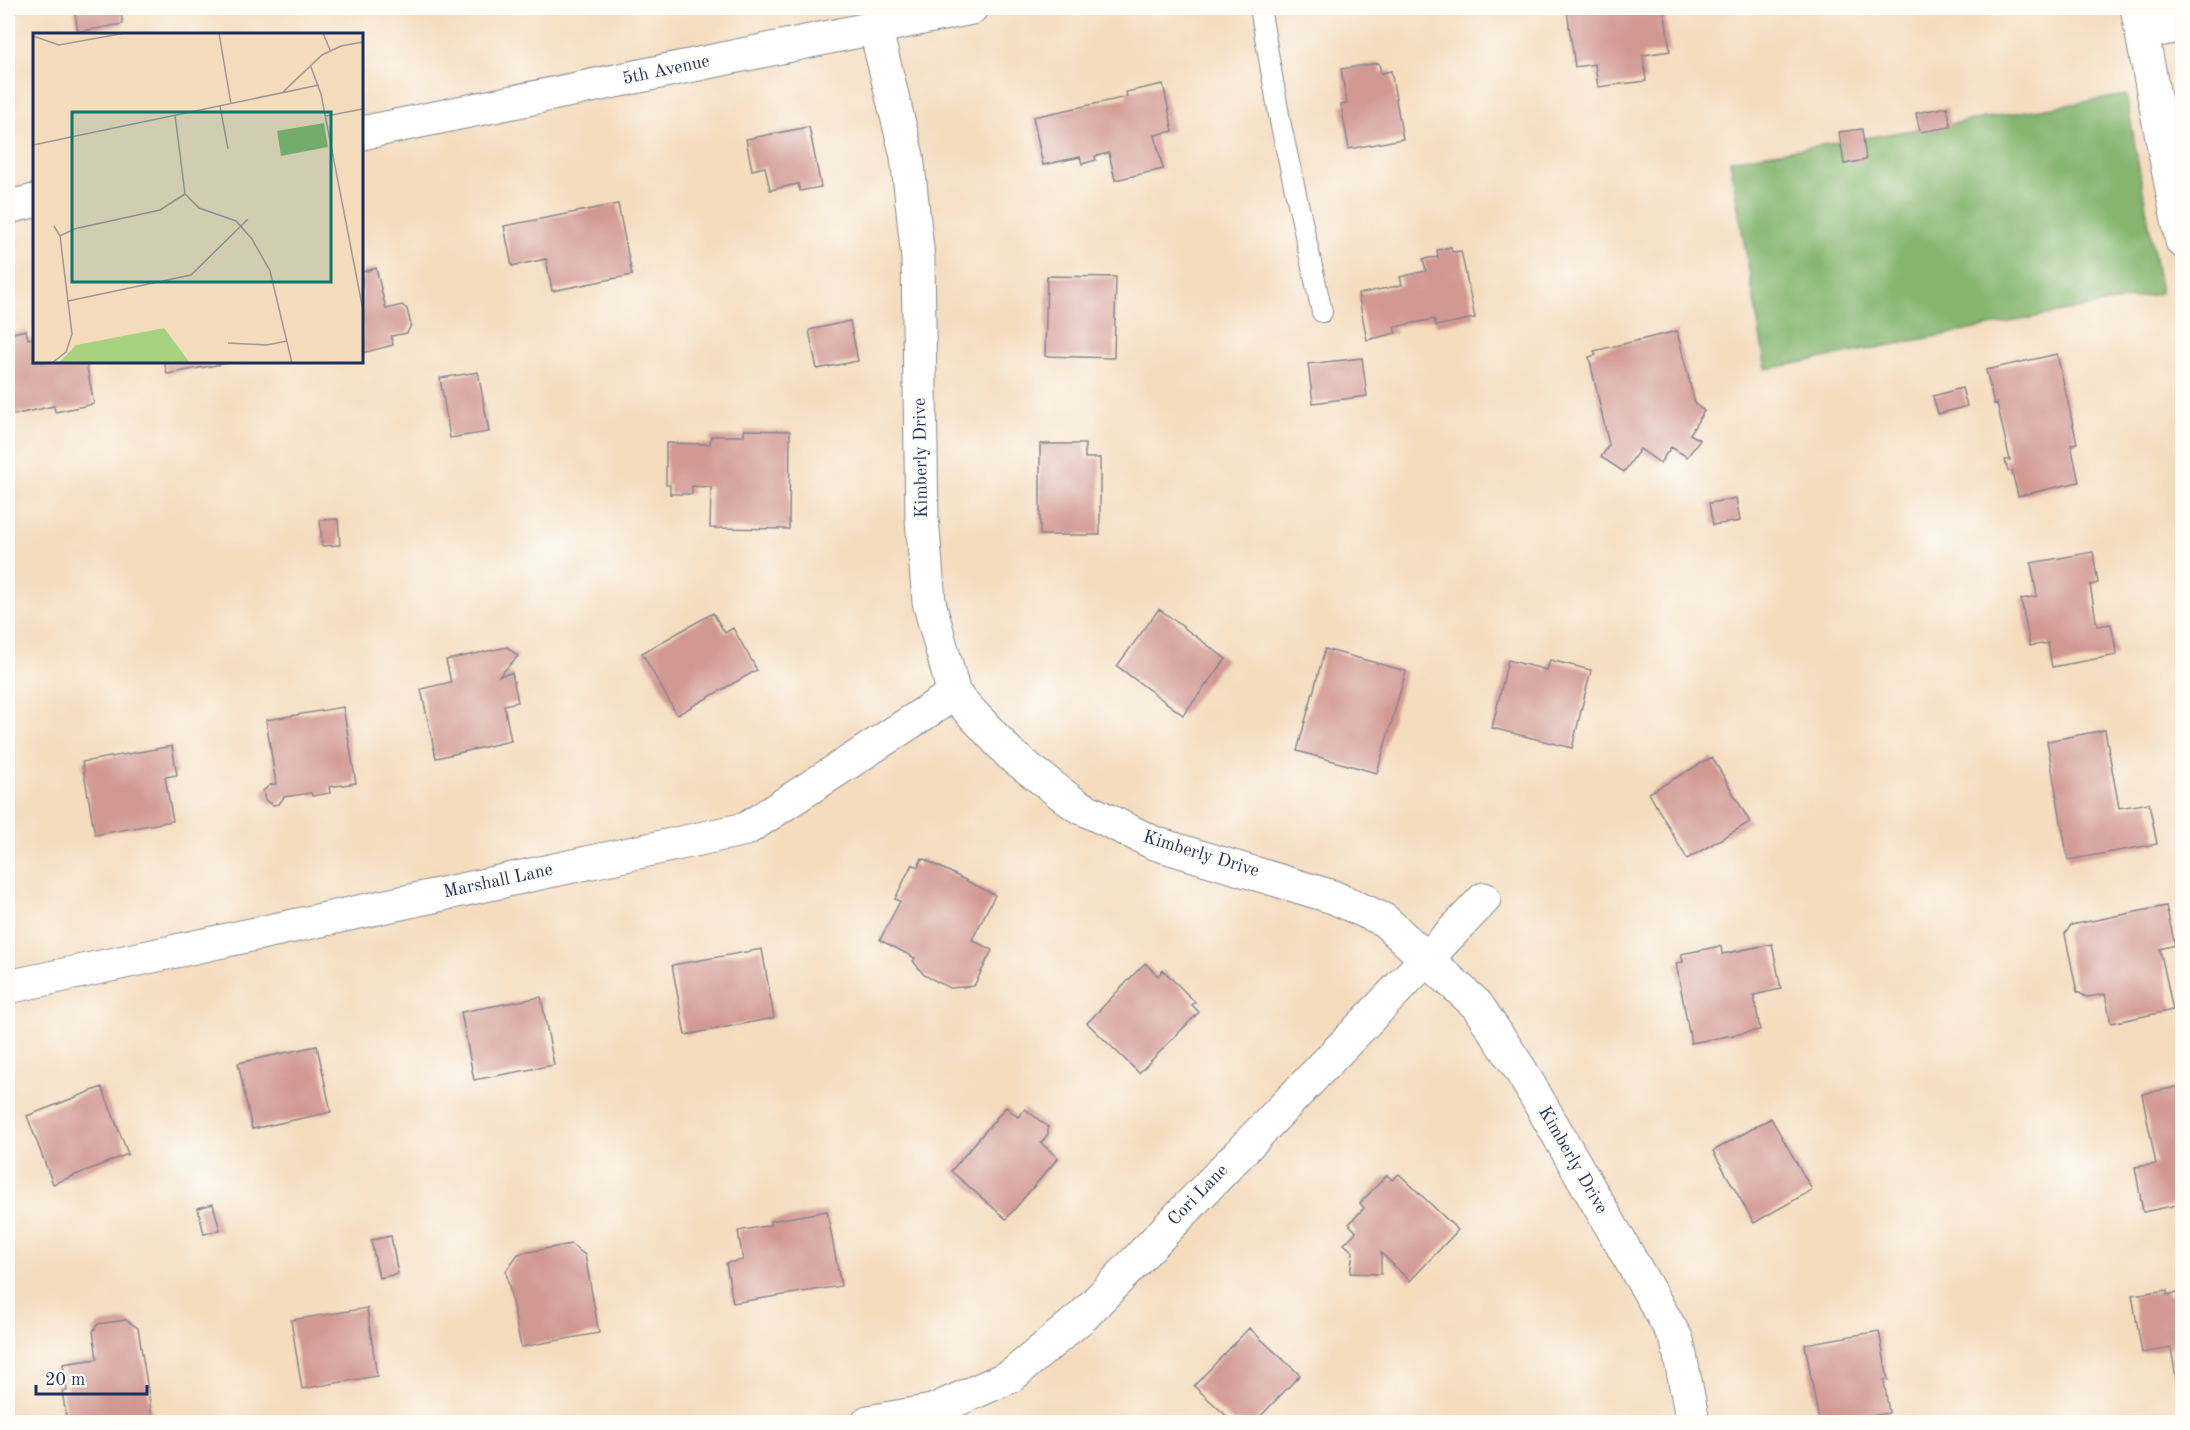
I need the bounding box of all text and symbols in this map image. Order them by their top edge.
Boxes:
inset map [33,33,363,363]
street label: 5th Avenue [621,52,711,88]
street label: Kimberly Drive [911,398,931,518]
street label: Kimberly Drive [1141,828,1261,880]
street label: Marshall Lane [442,861,554,901]
street label: Kimberly Drive [1535,1103,1611,1217]
street label: Cori Lane [1165,1161,1231,1229]
scale bar [36,1358,147,1396]
text: 20 m [45,1371,85,1389]

